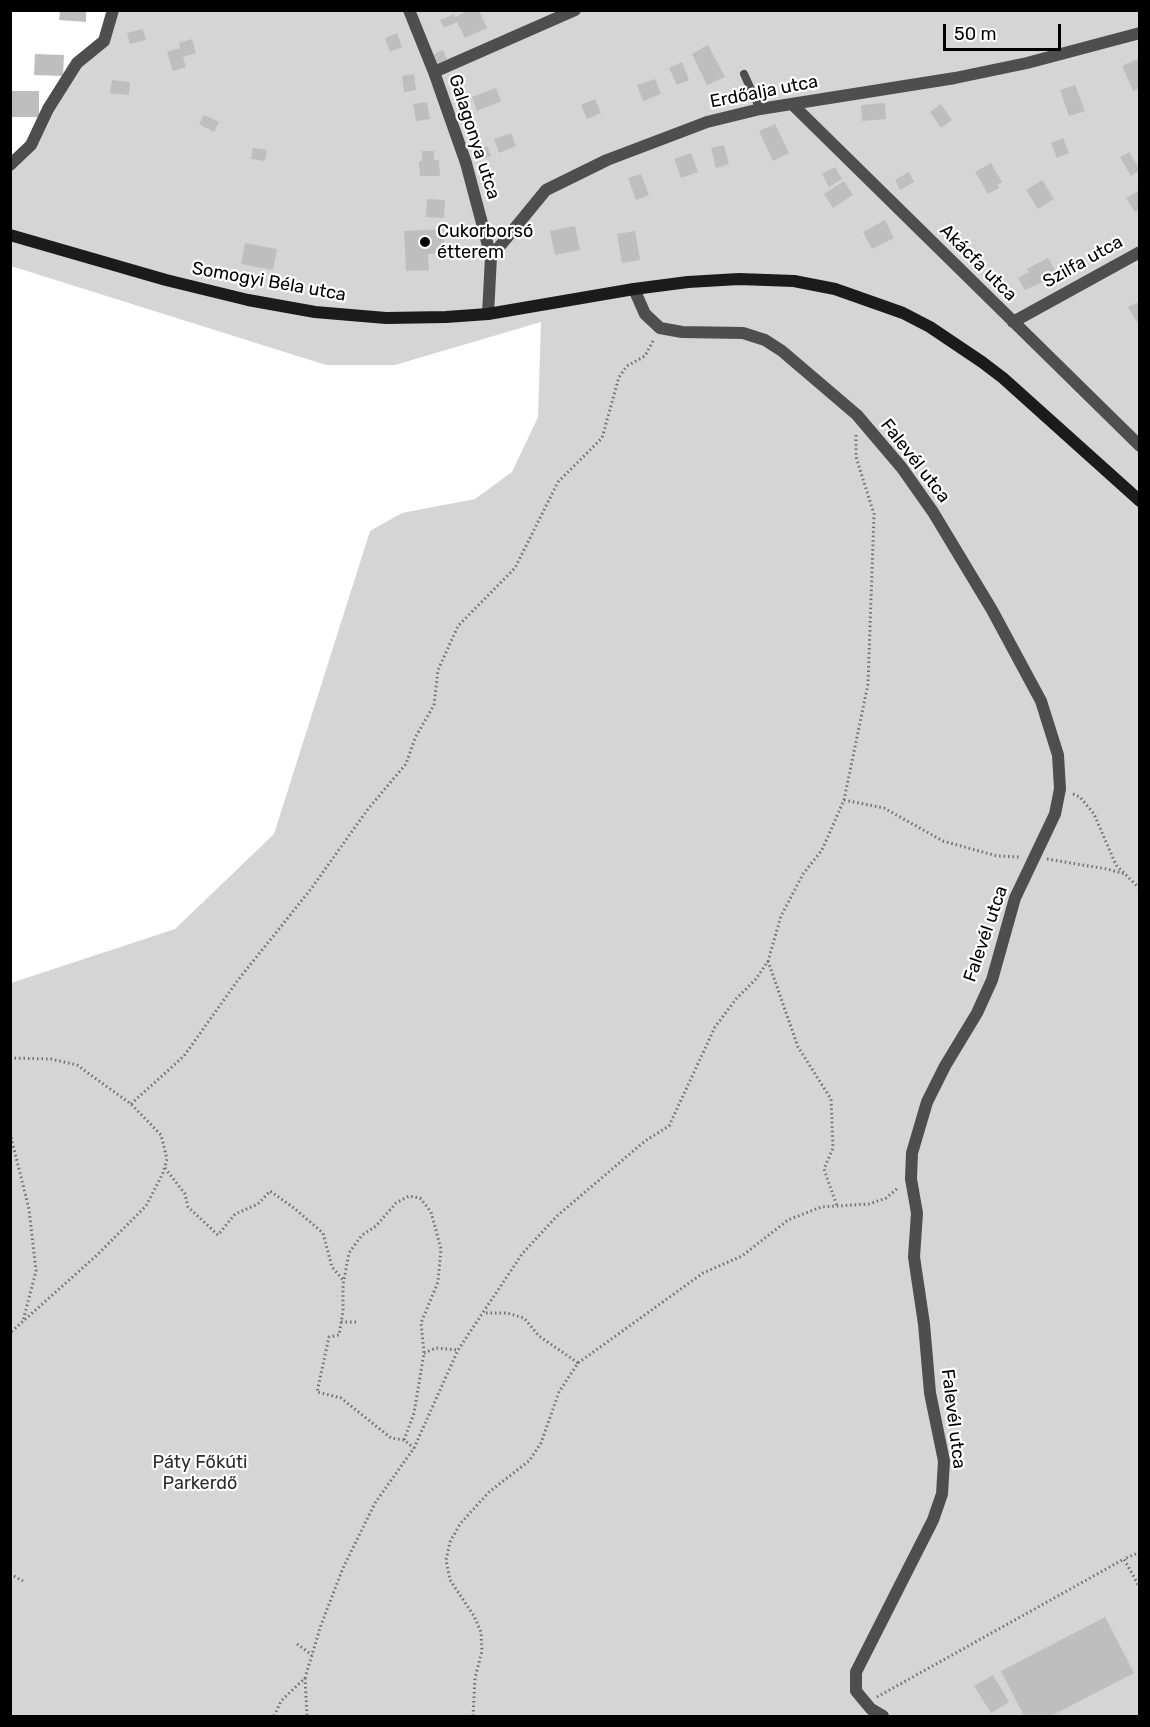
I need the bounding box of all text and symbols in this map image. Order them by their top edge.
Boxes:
scale bar [946,12,1064,50]
text: 50 m [954,23,997,45]
street label: Erdőalja utca [708,71,820,113]
street label: Galagonya utca [444,72,504,202]
street label: Akácfa utca [935,220,1021,306]
place label: Cukorborsó étterem [437,221,533,264]
street label: Szilfa utca [1039,231,1127,293]
marker: Cukorborsó étterem [418,235,432,249]
street label: Somogyi Béla utca [190,258,348,306]
street label: Falevél utca [876,415,954,507]
street label: Falevél utca [959,883,1013,985]
street label: Falevél utca [936,1368,970,1470]
park label: Páty Főkúti Parkerdő [153,1452,247,1494]

